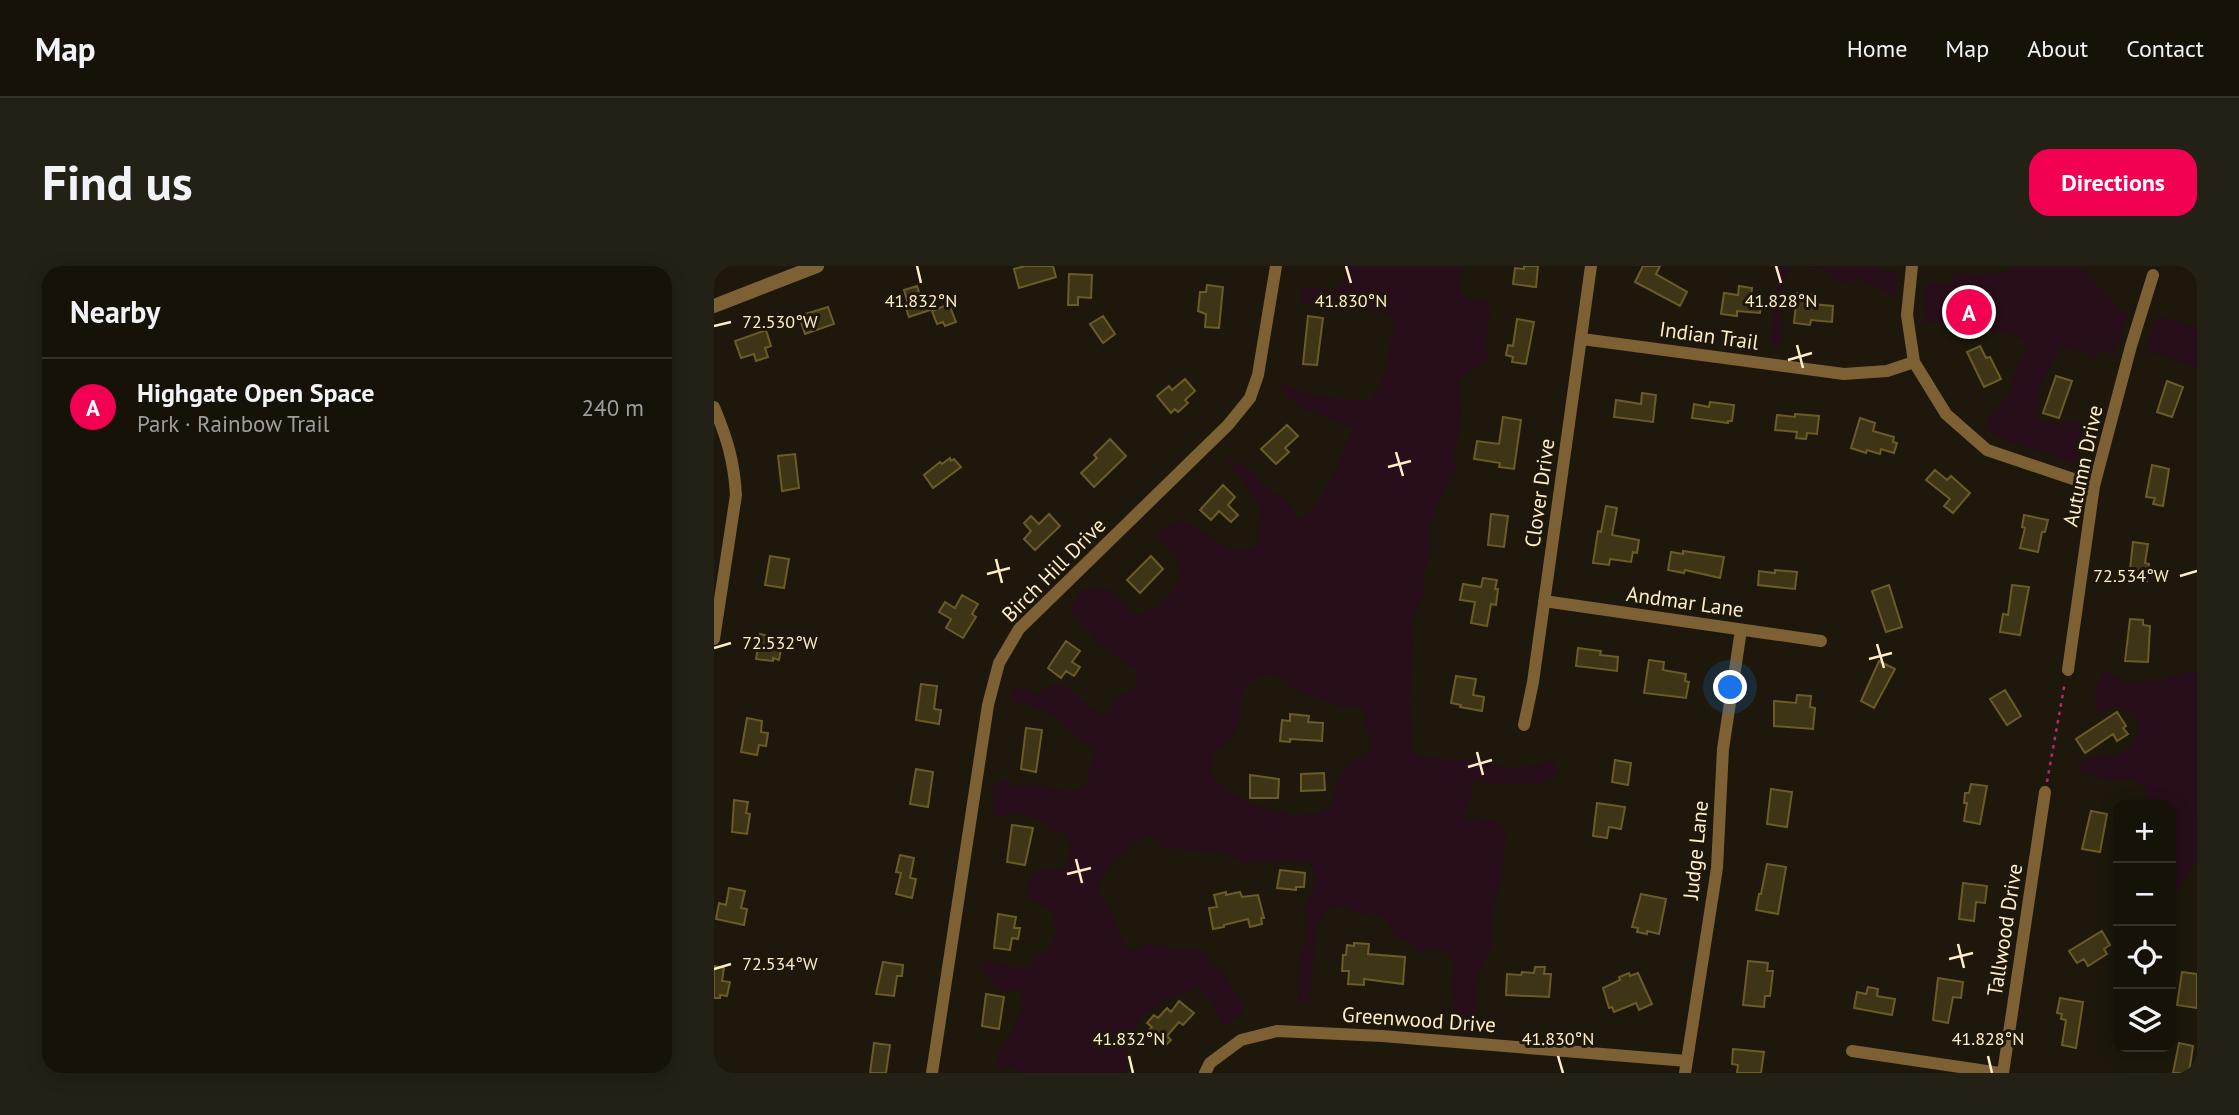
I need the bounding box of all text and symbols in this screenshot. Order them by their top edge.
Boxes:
text: Map [35,27,96,70]
text: Home [1847,33,1907,64]
text: Map [1945,33,1989,64]
text: About [2027,33,2088,64]
text: Contact [2126,33,2204,64]
button: Directions [2029,149,2197,216]
text: Find us [42,150,193,214]
pin: A [1946,286,1992,338]
text: 41.832°N [885,289,957,312]
text: 41.830°N [1315,289,1387,312]
text: 41.828°N [1745,289,1817,312]
text: Nearby [70,292,160,331]
text: 72.530°W [742,310,818,333]
street label: Indian Trail [1658,315,1761,356]
text: Highgate Open Space [137,376,374,409]
text: A [86,393,100,422]
text: 240 m [582,393,644,422]
street label: Autumn Drive [2056,403,2109,529]
text: Park · Rainbow Trail [137,409,329,438]
street label: Clover Drive [1519,437,1560,549]
street label: Birch Hill Drive [996,512,1111,627]
text: 72.534°W [2093,564,2169,587]
street label: Andmar Lane [1625,580,1746,623]
text: 72.532°W [742,631,818,654]
your location [1713,670,1747,704]
street label: Judge Lane [1677,799,1714,902]
map controls [2113,800,2176,1052]
button: + [2113,800,2176,863]
street label: Tallwood Drive [1981,862,2028,998]
button: − [2113,863,2176,926]
button: locate [2113,926,2176,989]
text: 72.534°W [742,952,818,975]
button: layers [2113,989,2176,1052]
street label: Greenwood Drive [1341,1001,1497,1038]
text: 41.832°N [1093,1027,1165,1050]
text: 41.830°N [1522,1027,1594,1050]
text: 41.828°N [1952,1027,2024,1050]

